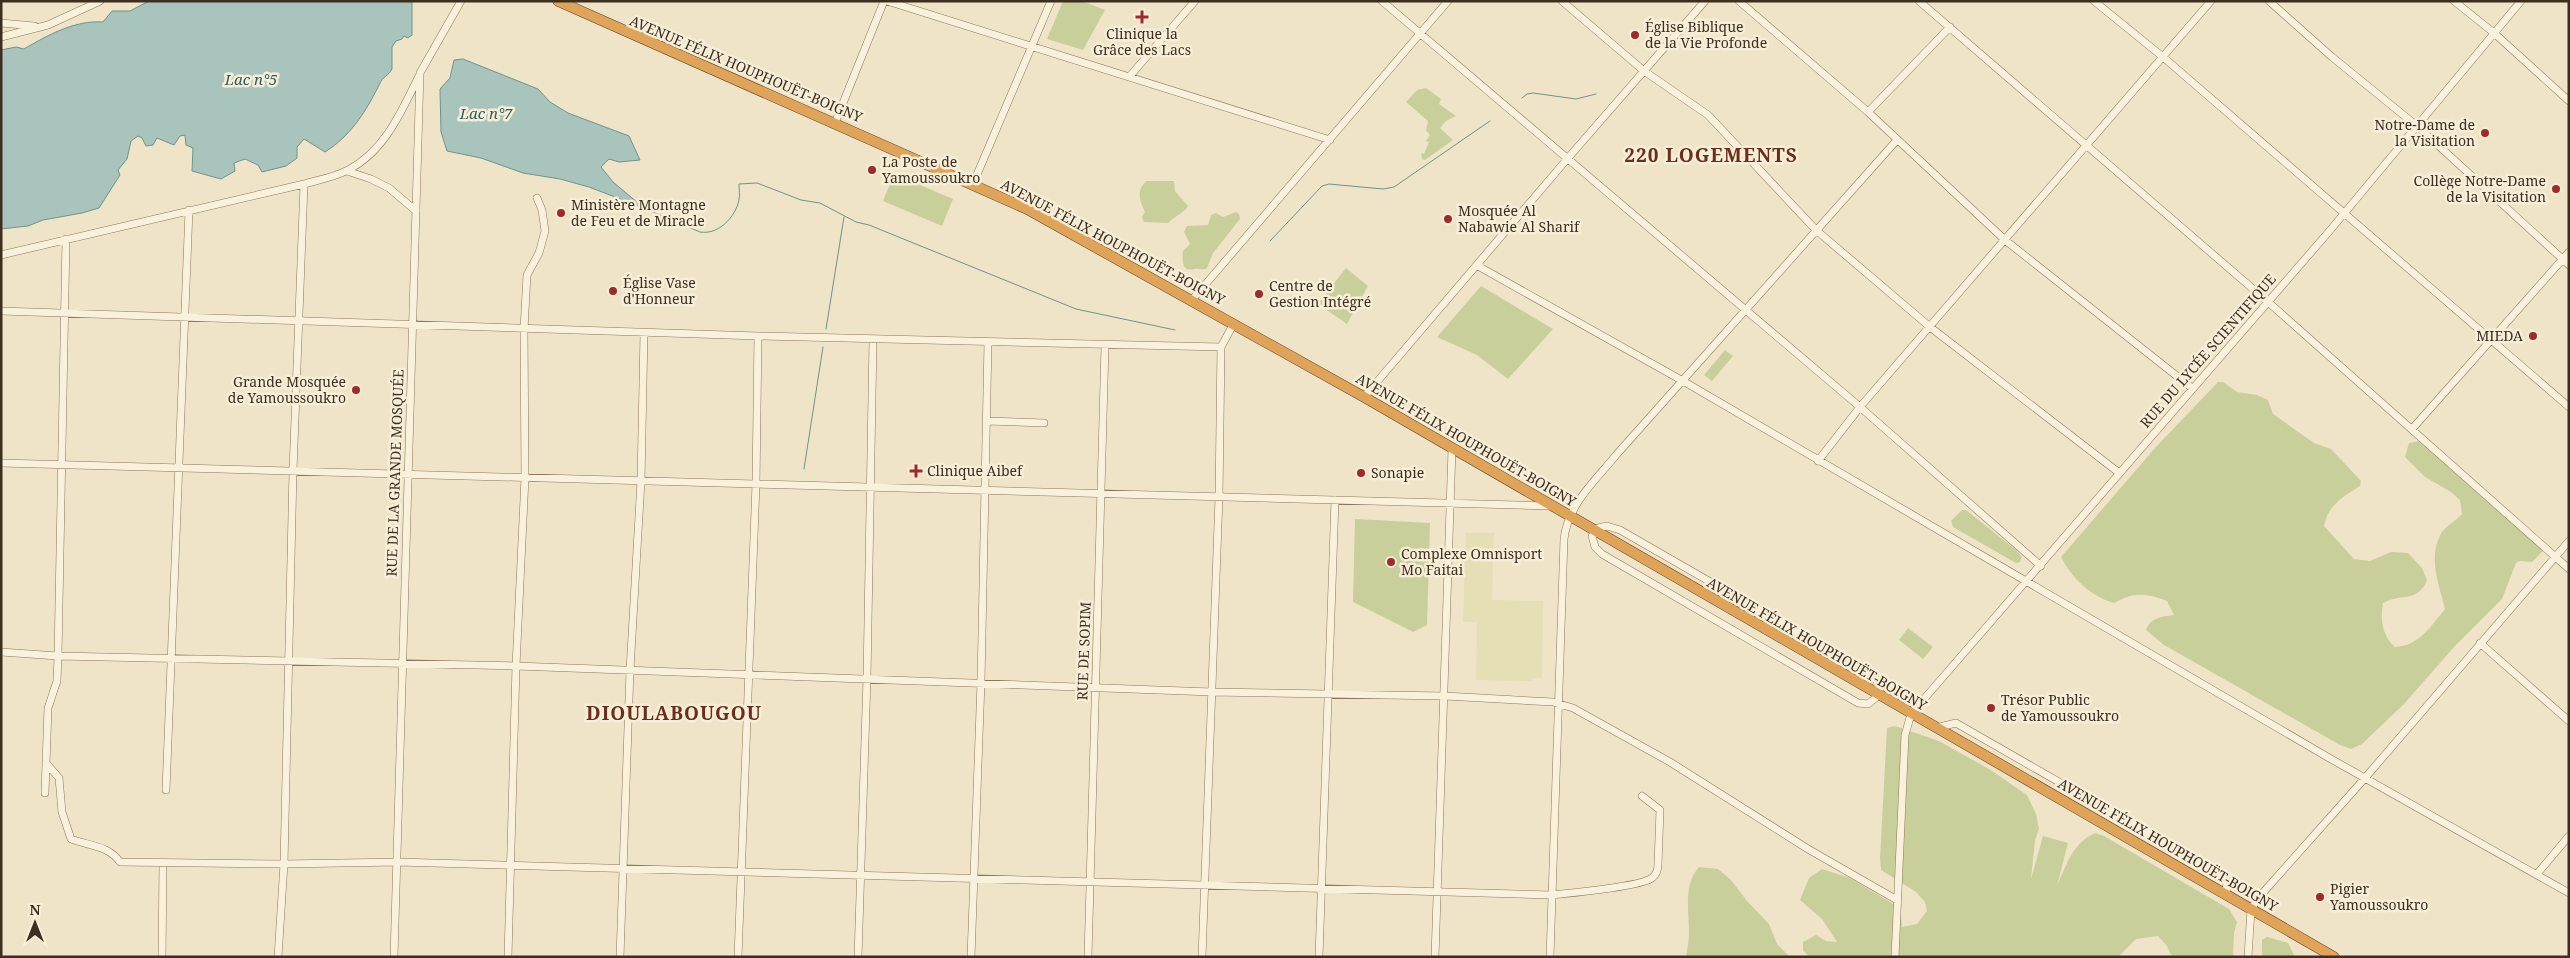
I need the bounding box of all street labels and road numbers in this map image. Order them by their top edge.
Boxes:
street label: AVENUE FÉLIX HOUPHOUËT-BOIGNY [627,11,866,126]
street label: AVENUE FÉLIX HOUPHOUËT-BOIGNY [998,174,1229,309]
street label: RUE DU LYCÉE SCIENTIFIQUE [2135,269,2280,432]
street label: RUE DE LA GRANDE MOSQUÉE [381,369,408,577]
street label: AVENUE FÉLIX HOUPHOUËT-BOIGNY [1353,369,1580,511]
street label: AVENUE FÉLIX HOUPHOUËT-BOIGNY [1704,573,1931,715]
street label: RUE DE SOPIM [1072,601,1095,701]
street label: AVENUE FÉLIX HOUPHOUËT-BOIGNY [2055,774,2282,916]

